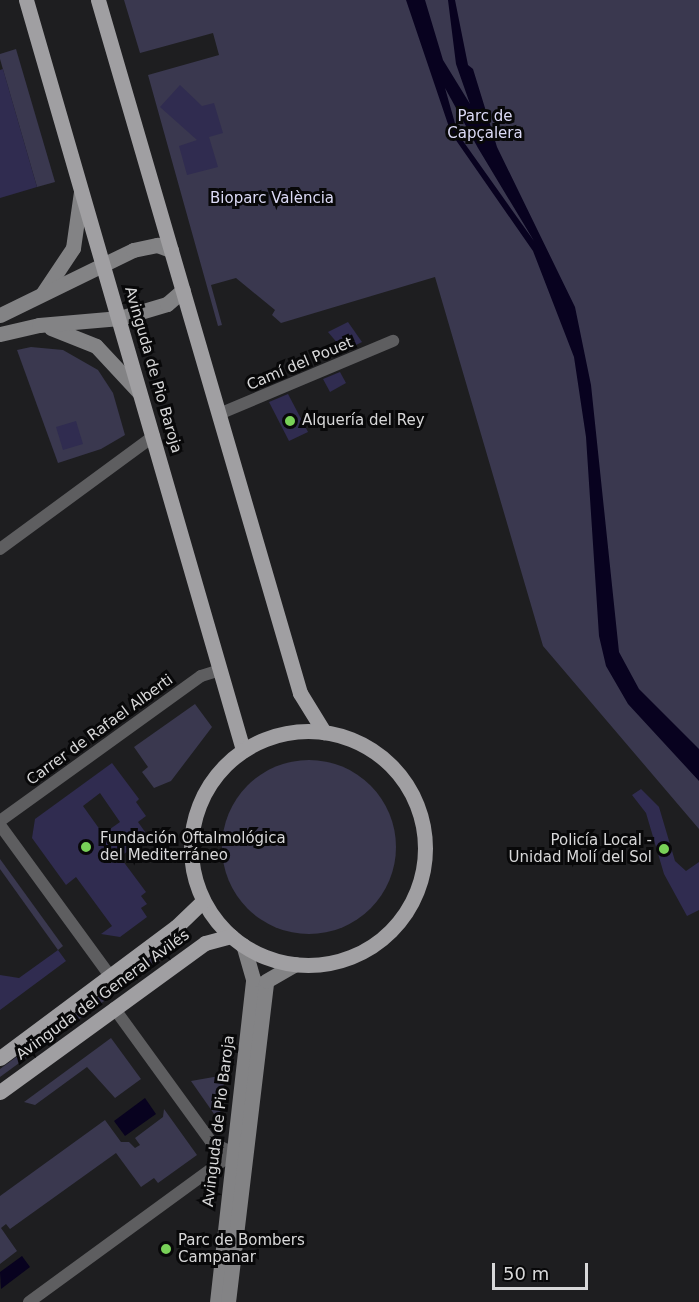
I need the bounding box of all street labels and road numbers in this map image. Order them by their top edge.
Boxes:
street label: Avinguda de Pio Baroja [121,285,185,455]
street label: Camí del Pouet [244,334,356,394]
street label: Carrer de Rafael Alberti [23,671,177,789]
street label: Avinguda del General Avilés [13,926,193,1064]
street label: Avinguda de Pio Baroja [200,1034,238,1208]

